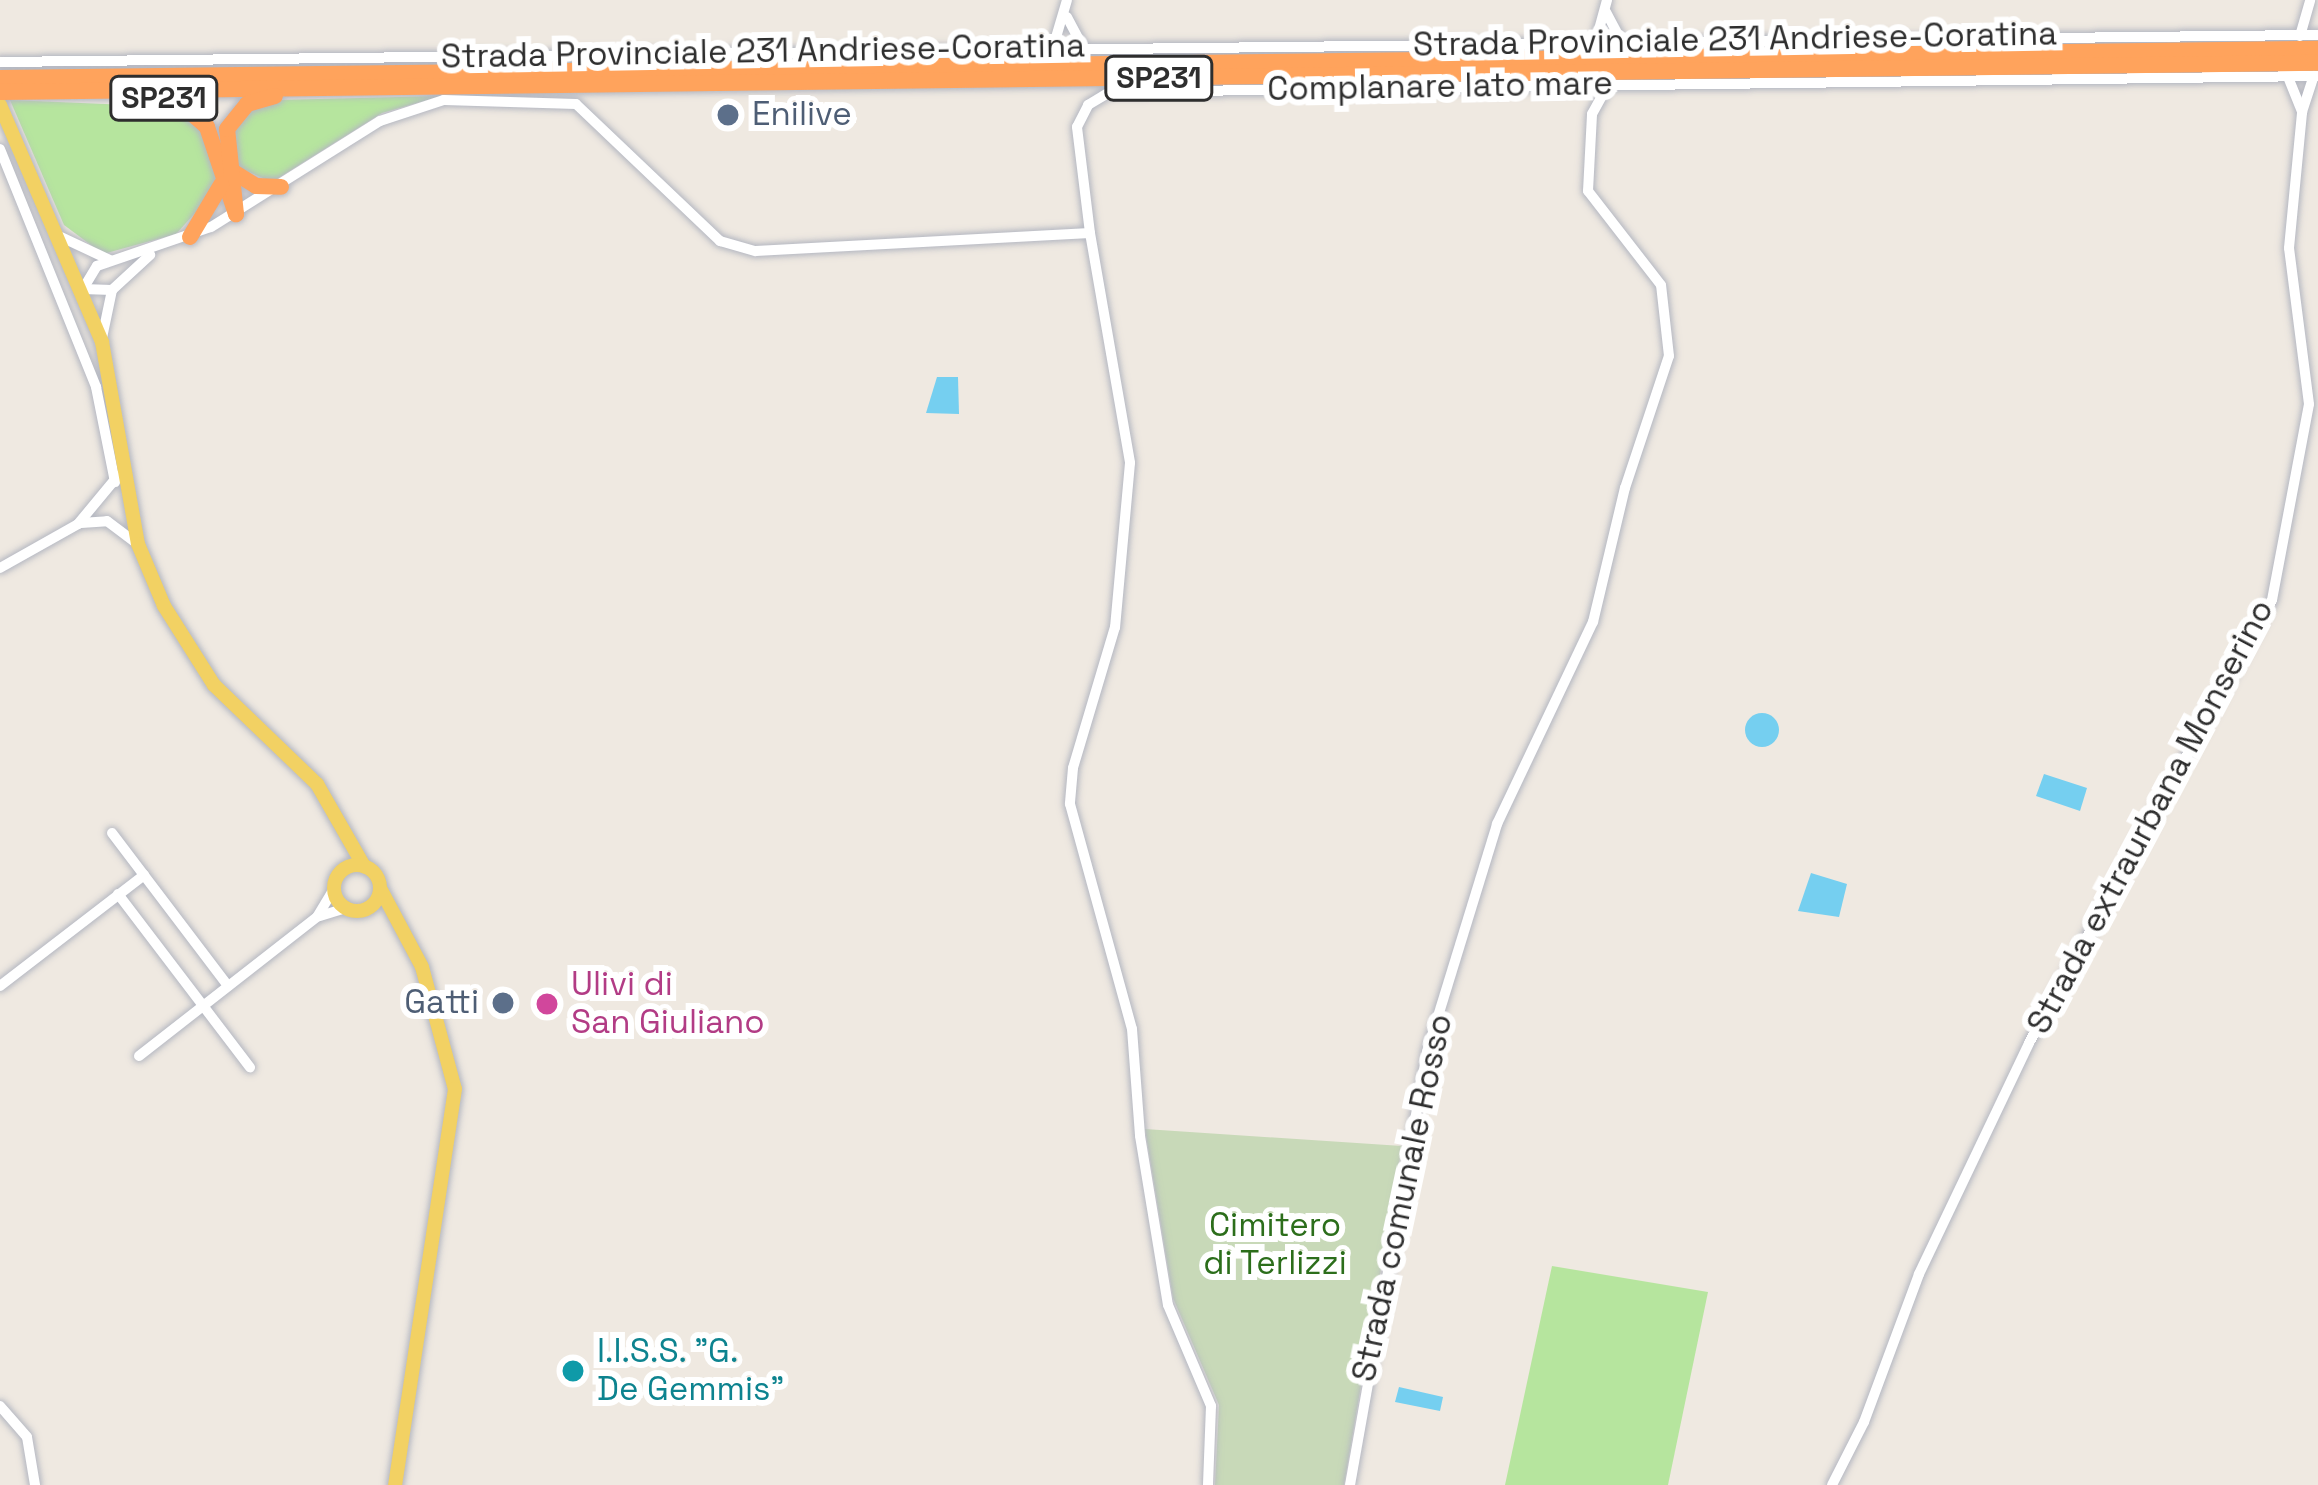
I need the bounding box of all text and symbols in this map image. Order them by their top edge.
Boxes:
street label: Strada Provinciale 231 Andriese-Coratina [1412,15,2058,65]
street label: Strada Provinciale 231 Andriese-Coratina [440,27,1086,77]
road number: SP231 [1102,54,1216,102]
street label: Complanare lato mare [1267,64,1613,110]
road number: SP231 [107,74,221,122]
place label: Enilive [752,95,852,135]
marker: Enilive [715,102,741,128]
street label: Strada extraurbana Monserino [2019,593,2283,1041]
place label: Ulivi di San Giuliano [571,965,765,1043]
place label: Gatti [404,983,479,1023]
marker: Gatti [490,990,516,1016]
marker: Ulivi di San Giuliano [534,991,560,1017]
street label: Strada comunale Rosso [1345,1011,1461,1385]
park label: Cimitero di Terlizzi [1203,1206,1347,1284]
place label: I.I.S.S. "G. De Gemmis" [597,1332,784,1410]
marker: I.I.S.S. "G. De Gemmis" [560,1358,586,1384]

